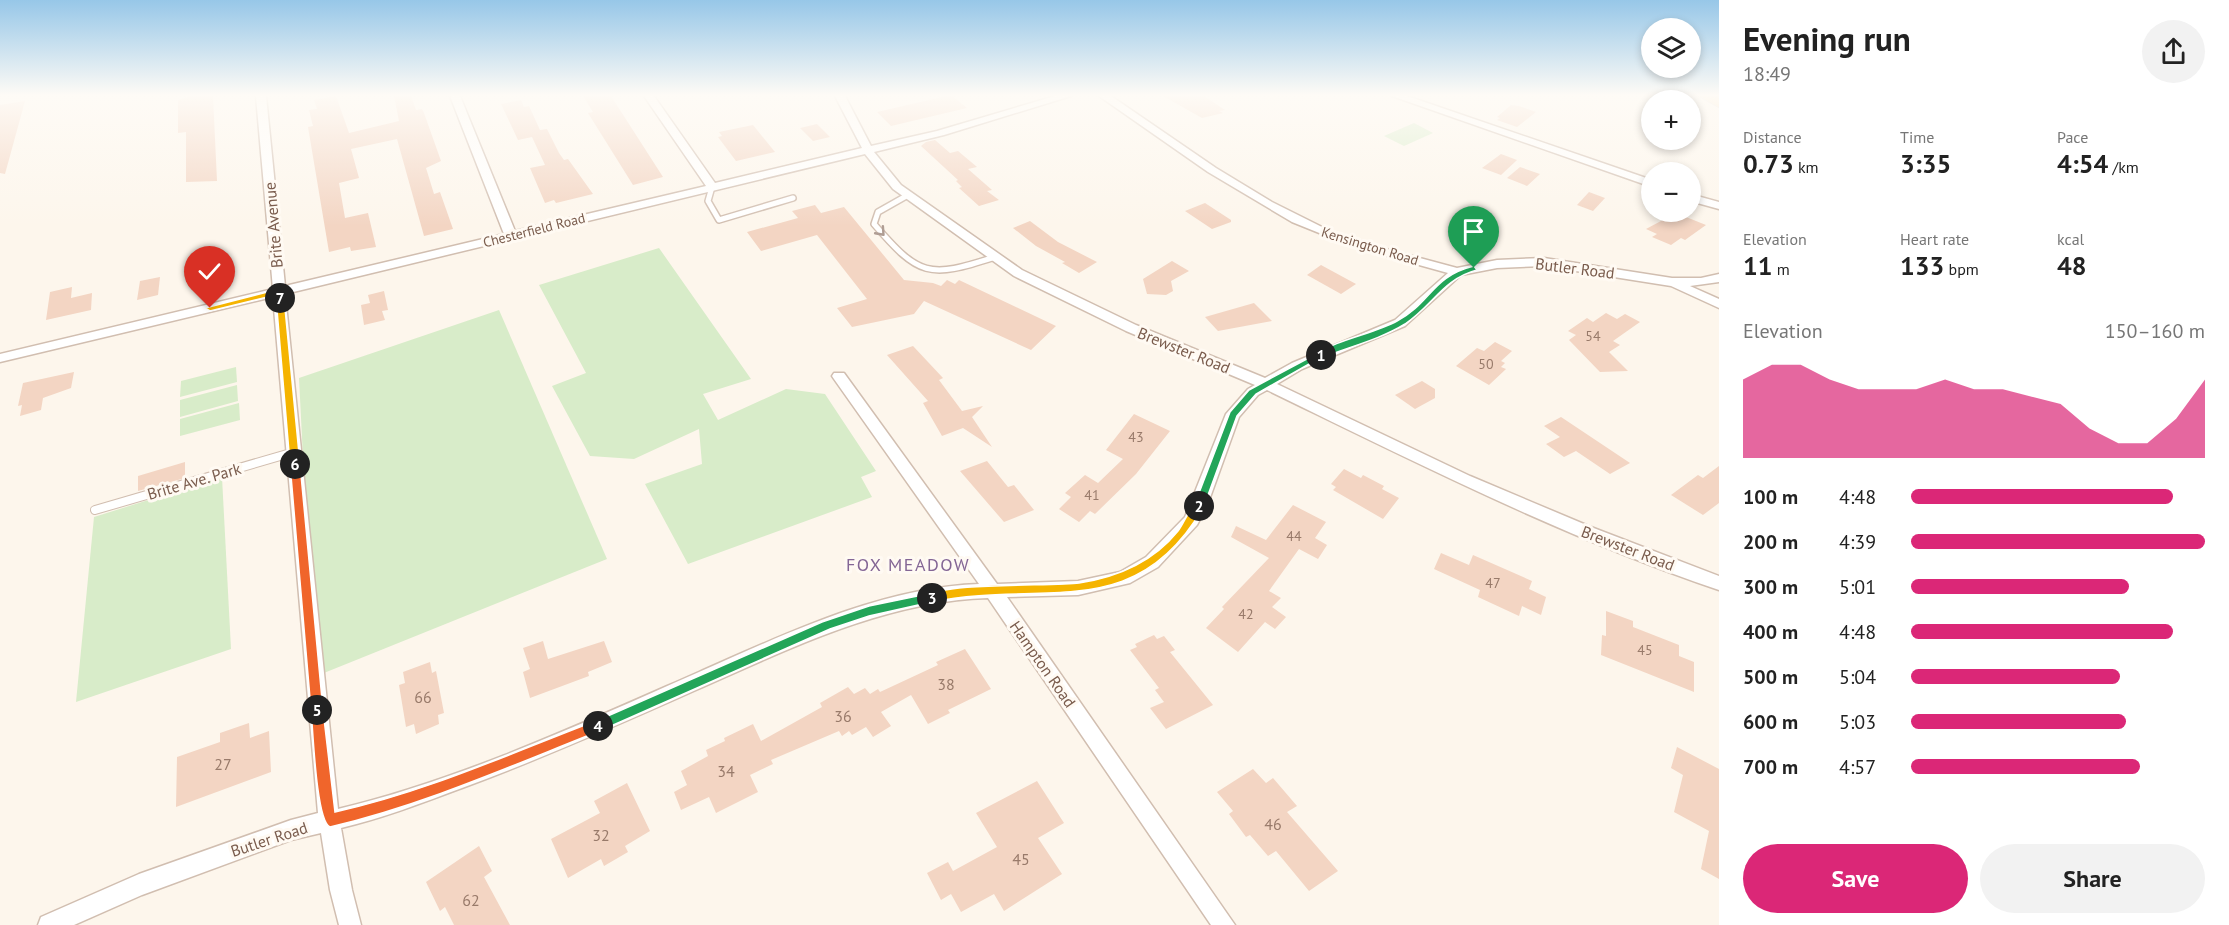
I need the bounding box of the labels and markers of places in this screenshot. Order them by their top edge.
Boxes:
pin [1448,206,1499,268]
pin [184,246,235,308]
pin: 7 [265,283,295,313]
pin: 1 [1306,340,1336,370]
pin: 6 [280,449,310,479]
pin: 2 [1184,491,1214,521]
pin: 3 [917,583,947,613]
pin: 5 [302,695,332,725]
pin: 4 [583,711,613,741]

